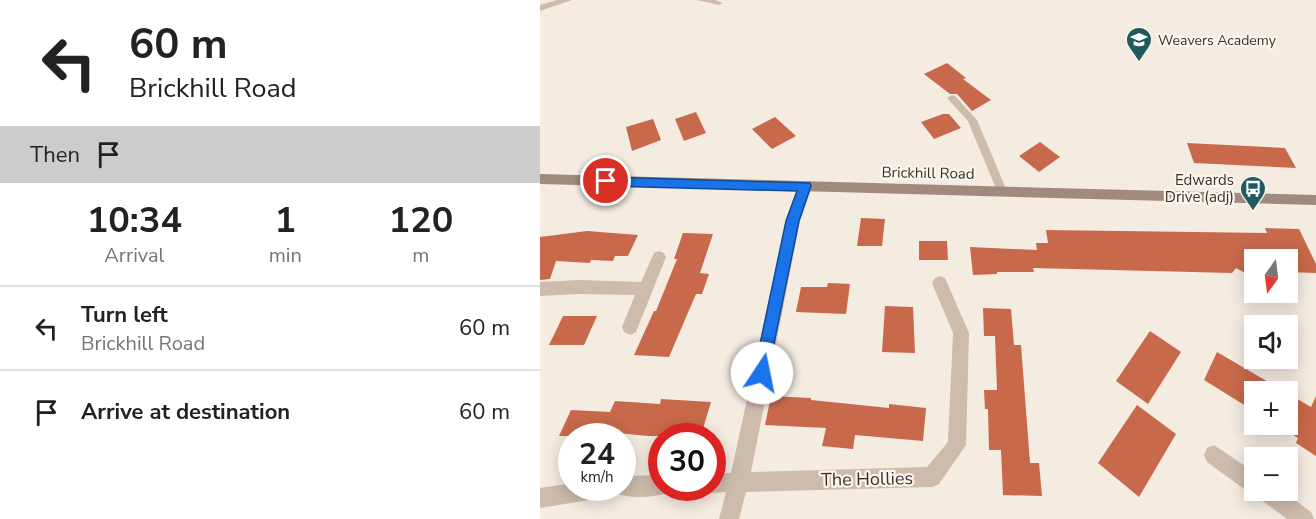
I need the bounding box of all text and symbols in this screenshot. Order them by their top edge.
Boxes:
text: 60 m [129,16,228,73]
icon: left [30,24,108,102]
school or university icon: Weavers Academy [1124,25,1154,63]
place label: Weavers Academy [1158,31,1277,50]
text: Brickhill Road [129,70,297,107]
icon: arrive [92,138,125,171]
text: Then [30,140,80,170]
pin [580,155,631,206]
street label: Brickhill Road [881,162,975,184]
icon: arrive [589,164,622,197]
place label: Edwards Drive (adj) [1165,170,1234,207]
bus stop icon: Edwards Drive (adj) [1238,174,1268,212]
text: 10:34 [87,196,182,245]
text: 1 [274,196,296,245]
text: 120 [388,196,453,245]
text: Arrival [104,242,164,269]
text: min [269,242,302,269]
text: m [412,242,429,269]
north arrow [1244,249,1298,303]
map controls [1244,249,1298,501]
text: Turn left [81,300,168,330]
icon: left [30,312,63,345]
text: 60 m [459,313,510,343]
button: sound [1244,315,1298,369]
text: Brickhill Road [81,330,205,357]
position arrow [730,341,794,405]
button: + [1244,381,1298,435]
icon: arrive [30,396,63,429]
text: Arrive at destination [81,397,290,427]
text: 60 m [459,397,510,427]
speed limit sign: 30 [648,423,726,501]
text: 24 [579,434,615,475]
button: − [1244,447,1298,501]
street label: The Hollies [821,466,913,492]
text: km/h [580,467,614,487]

